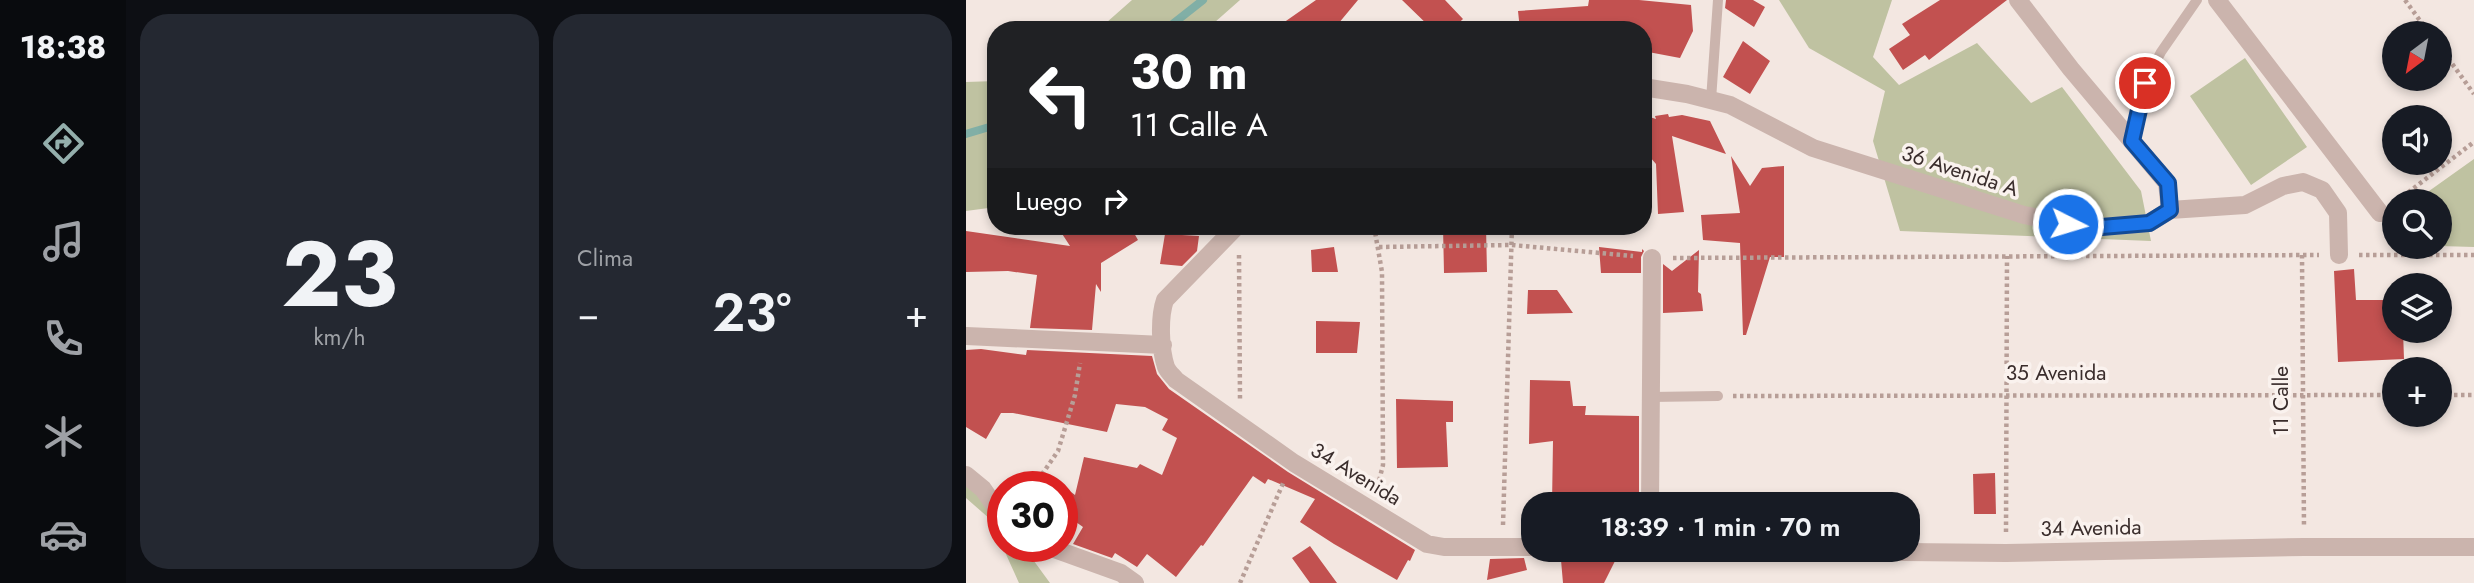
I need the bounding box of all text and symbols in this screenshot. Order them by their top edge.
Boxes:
north arrow [2382,21,2452,91]
map controls [2382,21,2452,427]
text: 18:38 [20,24,106,70]
text: 30 m [1130,37,1248,107]
icon: left [1015,49,1106,140]
pin [2115,53,2175,113]
icon: arrive [2126,64,2164,102]
text: 11 Calle A [1130,102,1268,148]
button: sound [2382,105,2452,175]
icon: directions [39,119,88,168]
street label: 36 Avenida A [1898,138,2022,204]
text: Luego [1015,182,1082,220]
icon: right [1096,182,1134,220]
position arrow [2031,187,2105,261]
button: search [2382,189,2452,259]
text: 23 [281,209,398,340]
icon: music [39,217,88,266]
text: Clima [577,241,633,275]
button: layers [2382,273,2452,343]
text: 23° [713,275,791,351]
text: − [577,286,599,341]
text: + [905,286,928,341]
icon: phone [39,314,88,363]
text: km/h [314,320,365,354]
button: + [2382,357,2452,427]
street label: 35 Avenida [2006,358,2106,388]
street label: 11 Calle [2266,366,2296,436]
icon: climate [39,412,88,461]
street label: 34 Avenida [1305,435,1407,513]
speed limit sign: 30 [987,471,1078,562]
text: 18:39 · 1 min · 70 m [1600,508,1841,546]
icon: car [39,510,88,559]
street label: 34 Avenida [2040,512,2142,544]

